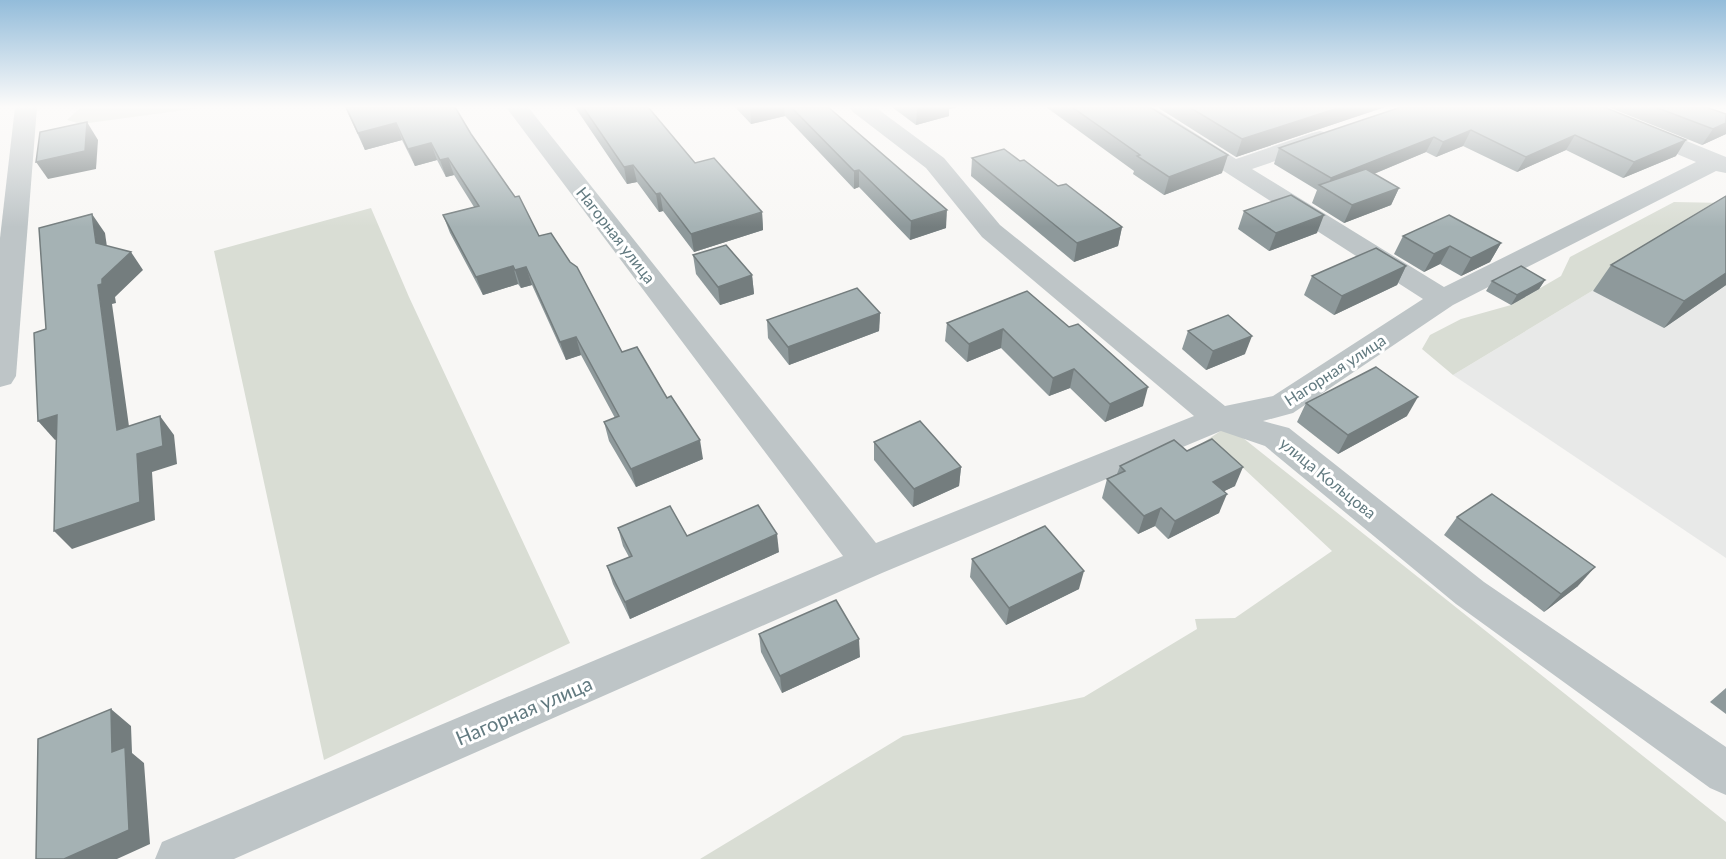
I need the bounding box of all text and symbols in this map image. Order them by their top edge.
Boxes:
street label: Нагорная улица [573,183,660,287]
street label: Нагорная улица [1281,330,1389,409]
street label: улица Кольцова [1276,433,1380,522]
street label: Нагорная улица [452,670,596,750]

